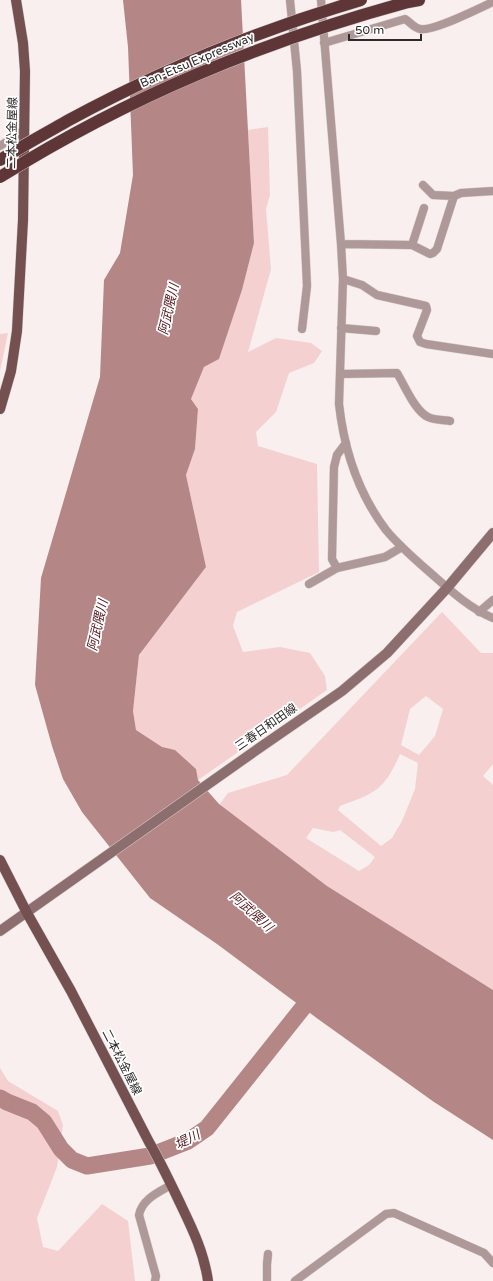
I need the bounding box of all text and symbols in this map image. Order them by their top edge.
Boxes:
scale bar [349,16,421,42]
text: 50 m [355,23,384,37]
street label: Ban-Etsu Expressway [138,29,257,90]
street label: 二本松金屋線 [4,97,20,169]
water label: 阿武隈川 [155,280,183,336]
water label: 阿武隈川 [84,596,112,652]
street label: 三春日和田線 [232,701,300,753]
water label: 阿武隈川 [227,888,277,936]
street label: 二本松金屋線 [99,1027,145,1097]
water label: 堤川 [172,1126,204,1153]

